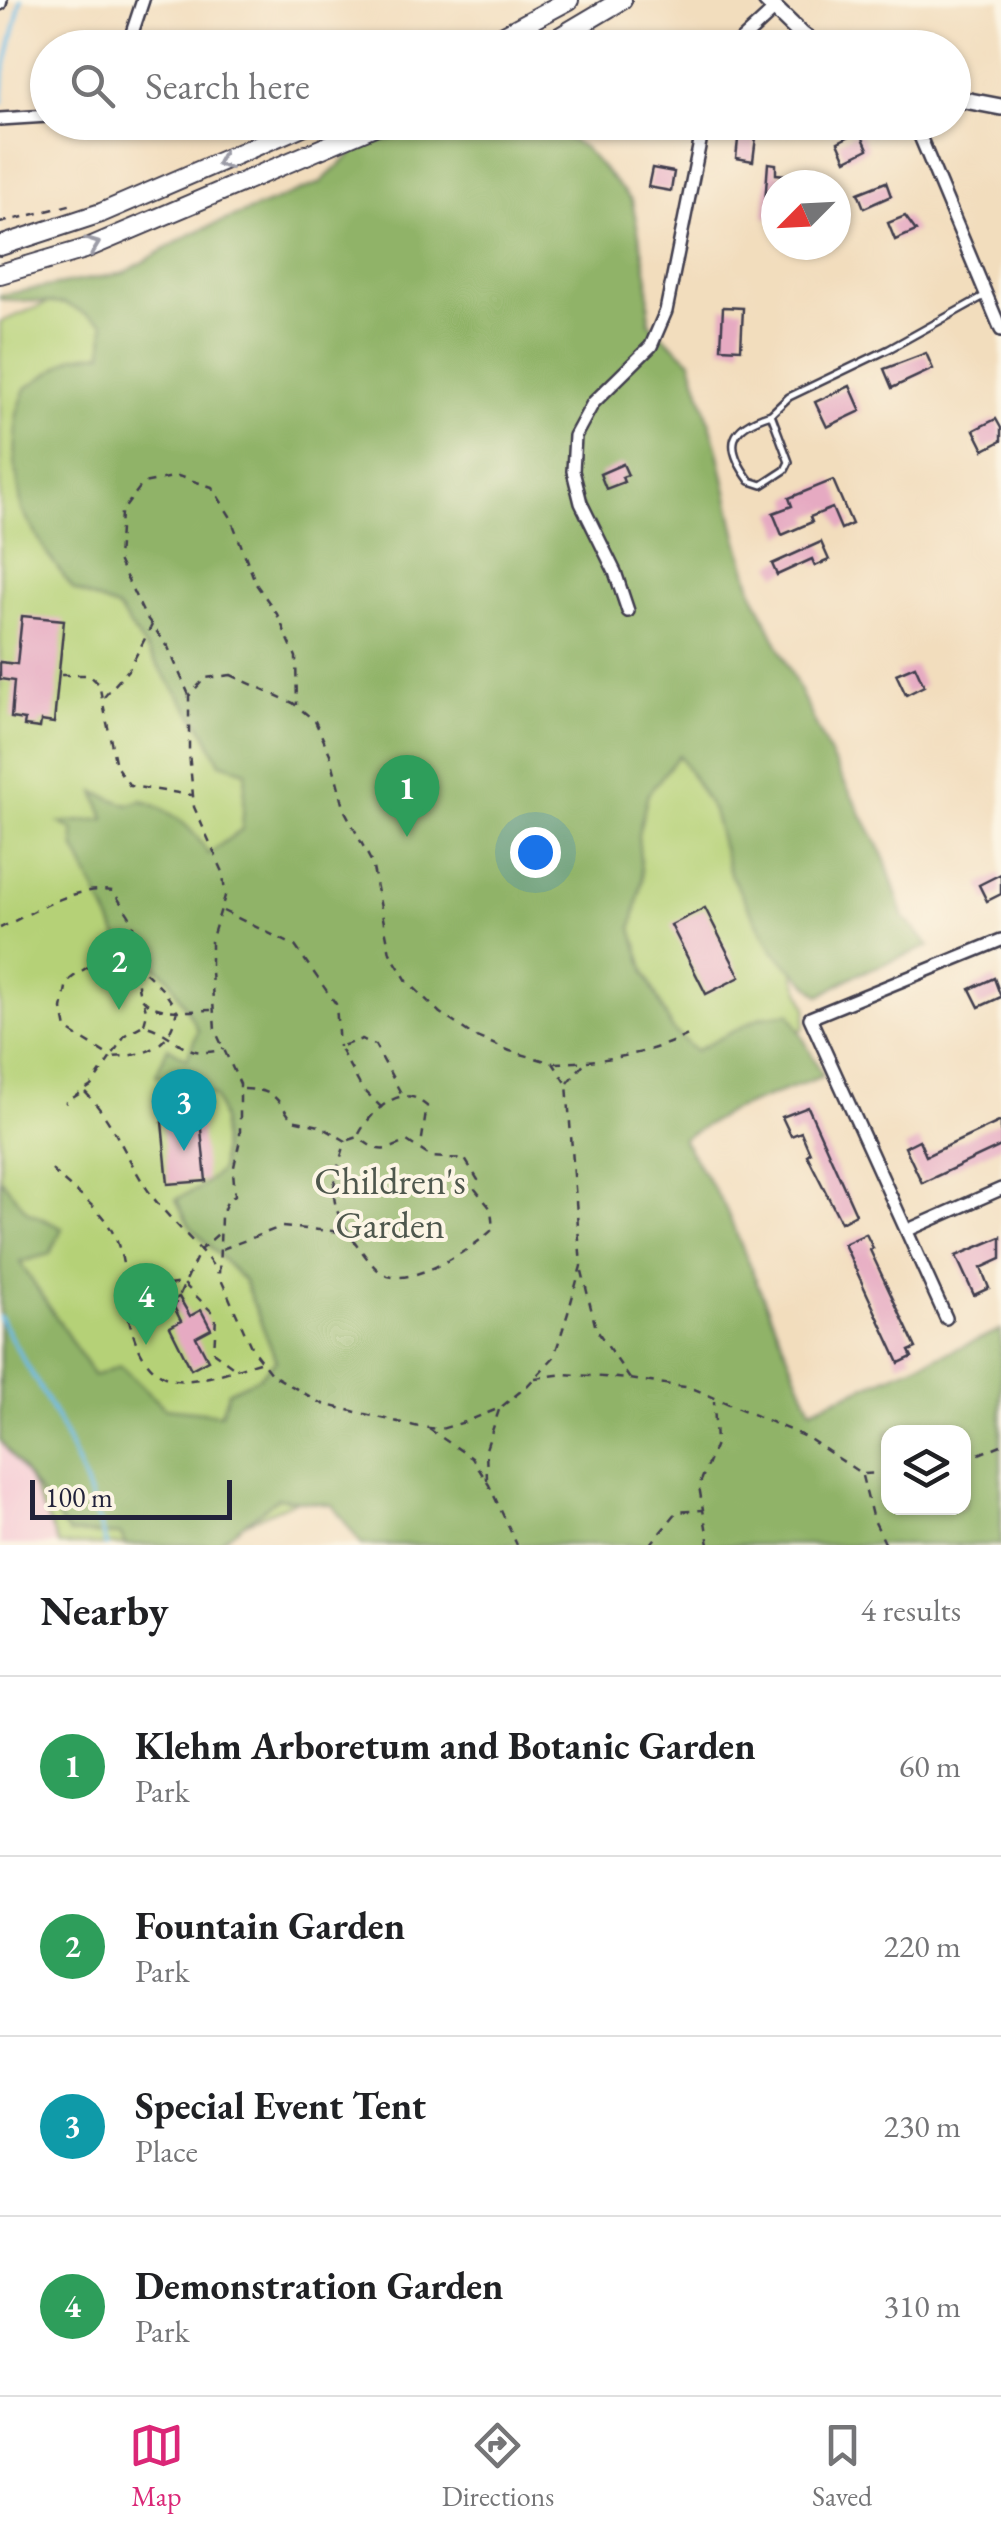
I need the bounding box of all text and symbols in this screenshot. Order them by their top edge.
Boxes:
search box [30,30,971,140]
icon: search [65,58,120,113]
text: Search here [145,61,310,110]
one-way arrow [215,150,233,170]
north arrow [761,170,851,260]
one-way arrow [83,237,101,257]
pin: 1 [374,754,440,837]
your location [510,827,561,878]
pin: 2 [86,928,152,1010]
pin: 3 [152,1068,216,1151]
park label: Children's Garden [314,1156,466,1249]
pin: 4 [114,1262,178,1345]
map controls [881,1425,971,1515]
button: layers [881,1425,971,1515]
scale bar [30,1475,232,1520]
text: 100 m [45,1479,113,1515]
text: Nearby [40,1583,169,1638]
text: 4 results [861,1589,961,1631]
text: Klehm Arboretum and Botanic Garden [135,1721,756,1770]
text: 1 [64,1745,81,1787]
text: 60 m [899,1745,961,1787]
text: Park [135,1770,190,1812]
text: Fountain Garden [135,1901,405,1950]
text: 2 [64,1925,81,1967]
text: 220 m [884,1925,961,1967]
text: Park [135,1950,190,1992]
text: Special Event Tent [135,2081,426,2130]
text: 3 [64,2105,81,2147]
text: 230 m [884,2105,961,2147]
text: Place [135,2130,198,2172]
text: Demonstration Garden [135,2261,504,2310]
text: 4 [64,2285,81,2327]
text: 310 m [884,2285,961,2327]
text: Park [135,2310,190,2352]
tab: Map [129,2418,184,2514]
tab: Directions [442,2418,554,2514]
tab: Saved [812,2418,872,2514]

